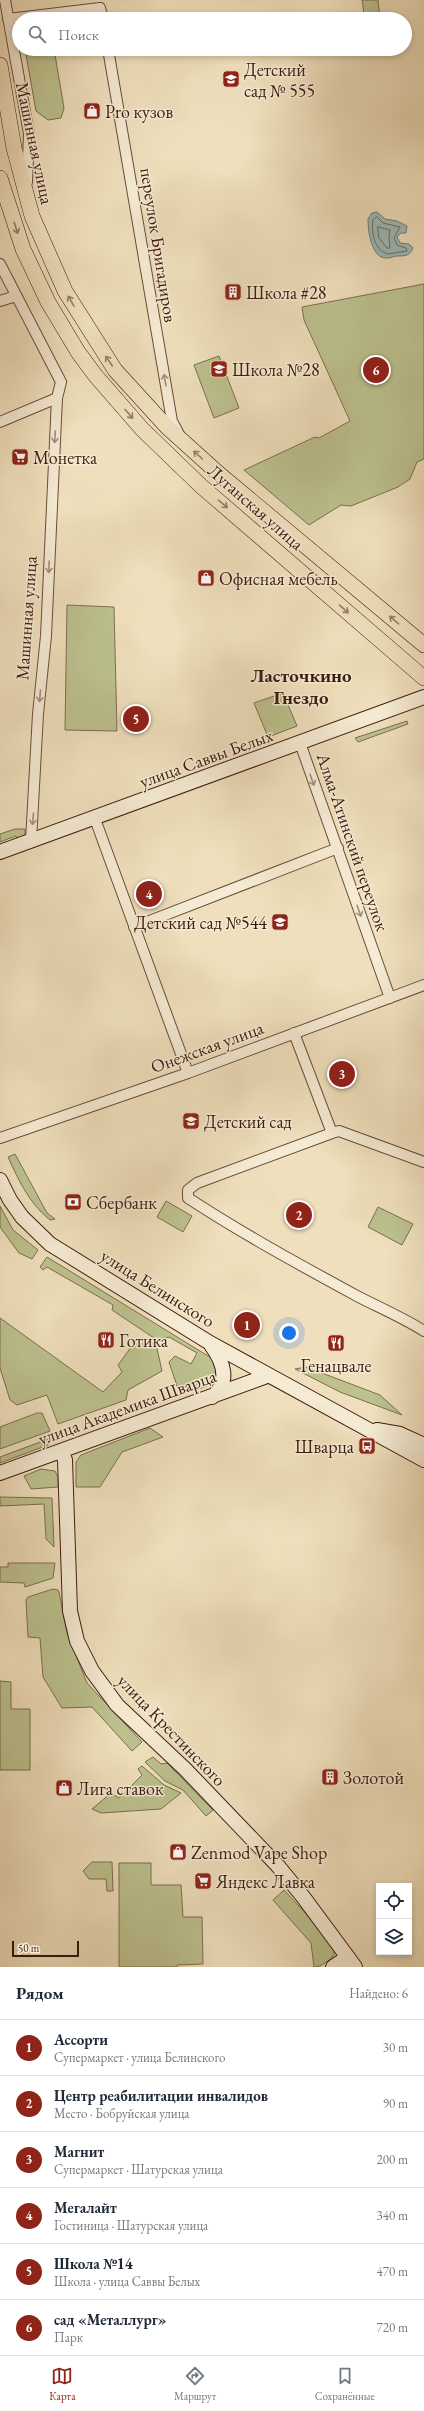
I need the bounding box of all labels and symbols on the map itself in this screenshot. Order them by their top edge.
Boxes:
place label: Детский сад № 555 [244,58,315,102]
school or university icon: Детский сад № 555 [221,69,241,89]
street label: Машинная улица [11,80,59,207]
place label: Pro кузов [105,100,173,123]
shop icon: Pro кузов [82,101,102,121]
street label: переулок Бригадиров [135,166,183,324]
one-way arrow [13,222,20,235]
place label: Школа #28 [246,281,326,304]
building icon: Школа #28 [223,282,243,302]
one-way arrow [66,295,74,307]
pin: 6 [363,355,389,385]
one-way arrow [105,356,113,367]
place label: Школа №28 [232,358,320,381]
school or university icon: Школа №28 [209,359,229,379]
one-way arrow [161,374,169,387]
one-way arrow [124,409,134,419]
one-way arrow [51,430,58,443]
place label: Монетка [33,446,98,469]
supermarket icon: Монетка [10,447,30,467]
one-way arrow [193,450,203,460]
street label: Луганская улица [203,459,309,556]
one-way arrow [217,500,228,508]
street label: Машинная улица [10,554,42,681]
one-way arrow [45,560,53,573]
place label: Офисная мебель [219,567,338,590]
shop icon: Офисная мебель [196,568,216,588]
one-way arrow [339,605,349,614]
one-way arrow [389,615,400,624]
district label: Ласточкино Гнездо [250,663,352,710]
one-way arrow [36,689,44,702]
pin: 5 [123,704,149,734]
street label: улица Саввы Белых [136,723,276,793]
street label: Алма-Атинский переулок [311,749,394,934]
one-way arrow [309,774,317,786]
one-way arrow [30,812,37,825]
pin: 4 [136,879,162,909]
one-way arrow [356,904,363,917]
place label: Детский сад №544 [134,911,267,934]
school or university icon: Детский сад №544 [270,912,290,932]
street label: Онежская улица [147,1016,267,1078]
pin: 3 [329,1059,355,1089]
place label: Детский сад [204,1110,292,1133]
school or university icon: Детский сад [181,1111,201,1131]
place label: Сбербанк [86,1191,157,1214]
bank icon: Сбербанк [63,1192,83,1212]
pin: 2 [286,1200,312,1230]
street label: улица Белинского [97,1244,219,1332]
pin: 1 [234,1310,260,1340]
your location [279,1323,299,1343]
place label: Готика [119,1329,169,1352]
restaurant icon: Готика [96,1330,116,1350]
restaurant icon: Генацвале [326,1333,346,1353]
place label: Генацвале [300,1354,372,1377]
street label: улица Академика Шварца [35,1364,220,1450]
place label: Шварца [295,1435,355,1458]
bus stop icon: Шварца [357,1436,377,1456]
street label: улица Крестинского [113,1669,231,1791]
place label: Золотой [343,1766,404,1789]
building icon: Золотой [320,1767,340,1787]
place label: Лига ставок [77,1777,164,1800]
shop icon: Лига ставок [54,1778,74,1798]
place label: Zenmod Vape Shop [191,1841,327,1864]
shop icon: Zenmod Vape Shop [168,1842,188,1862]
place label: Яндекс Лавка [215,1870,316,1893]
supermarket icon: Яндекс Лавка [193,1871,213,1891]
scale bar [12,1939,79,1958]

